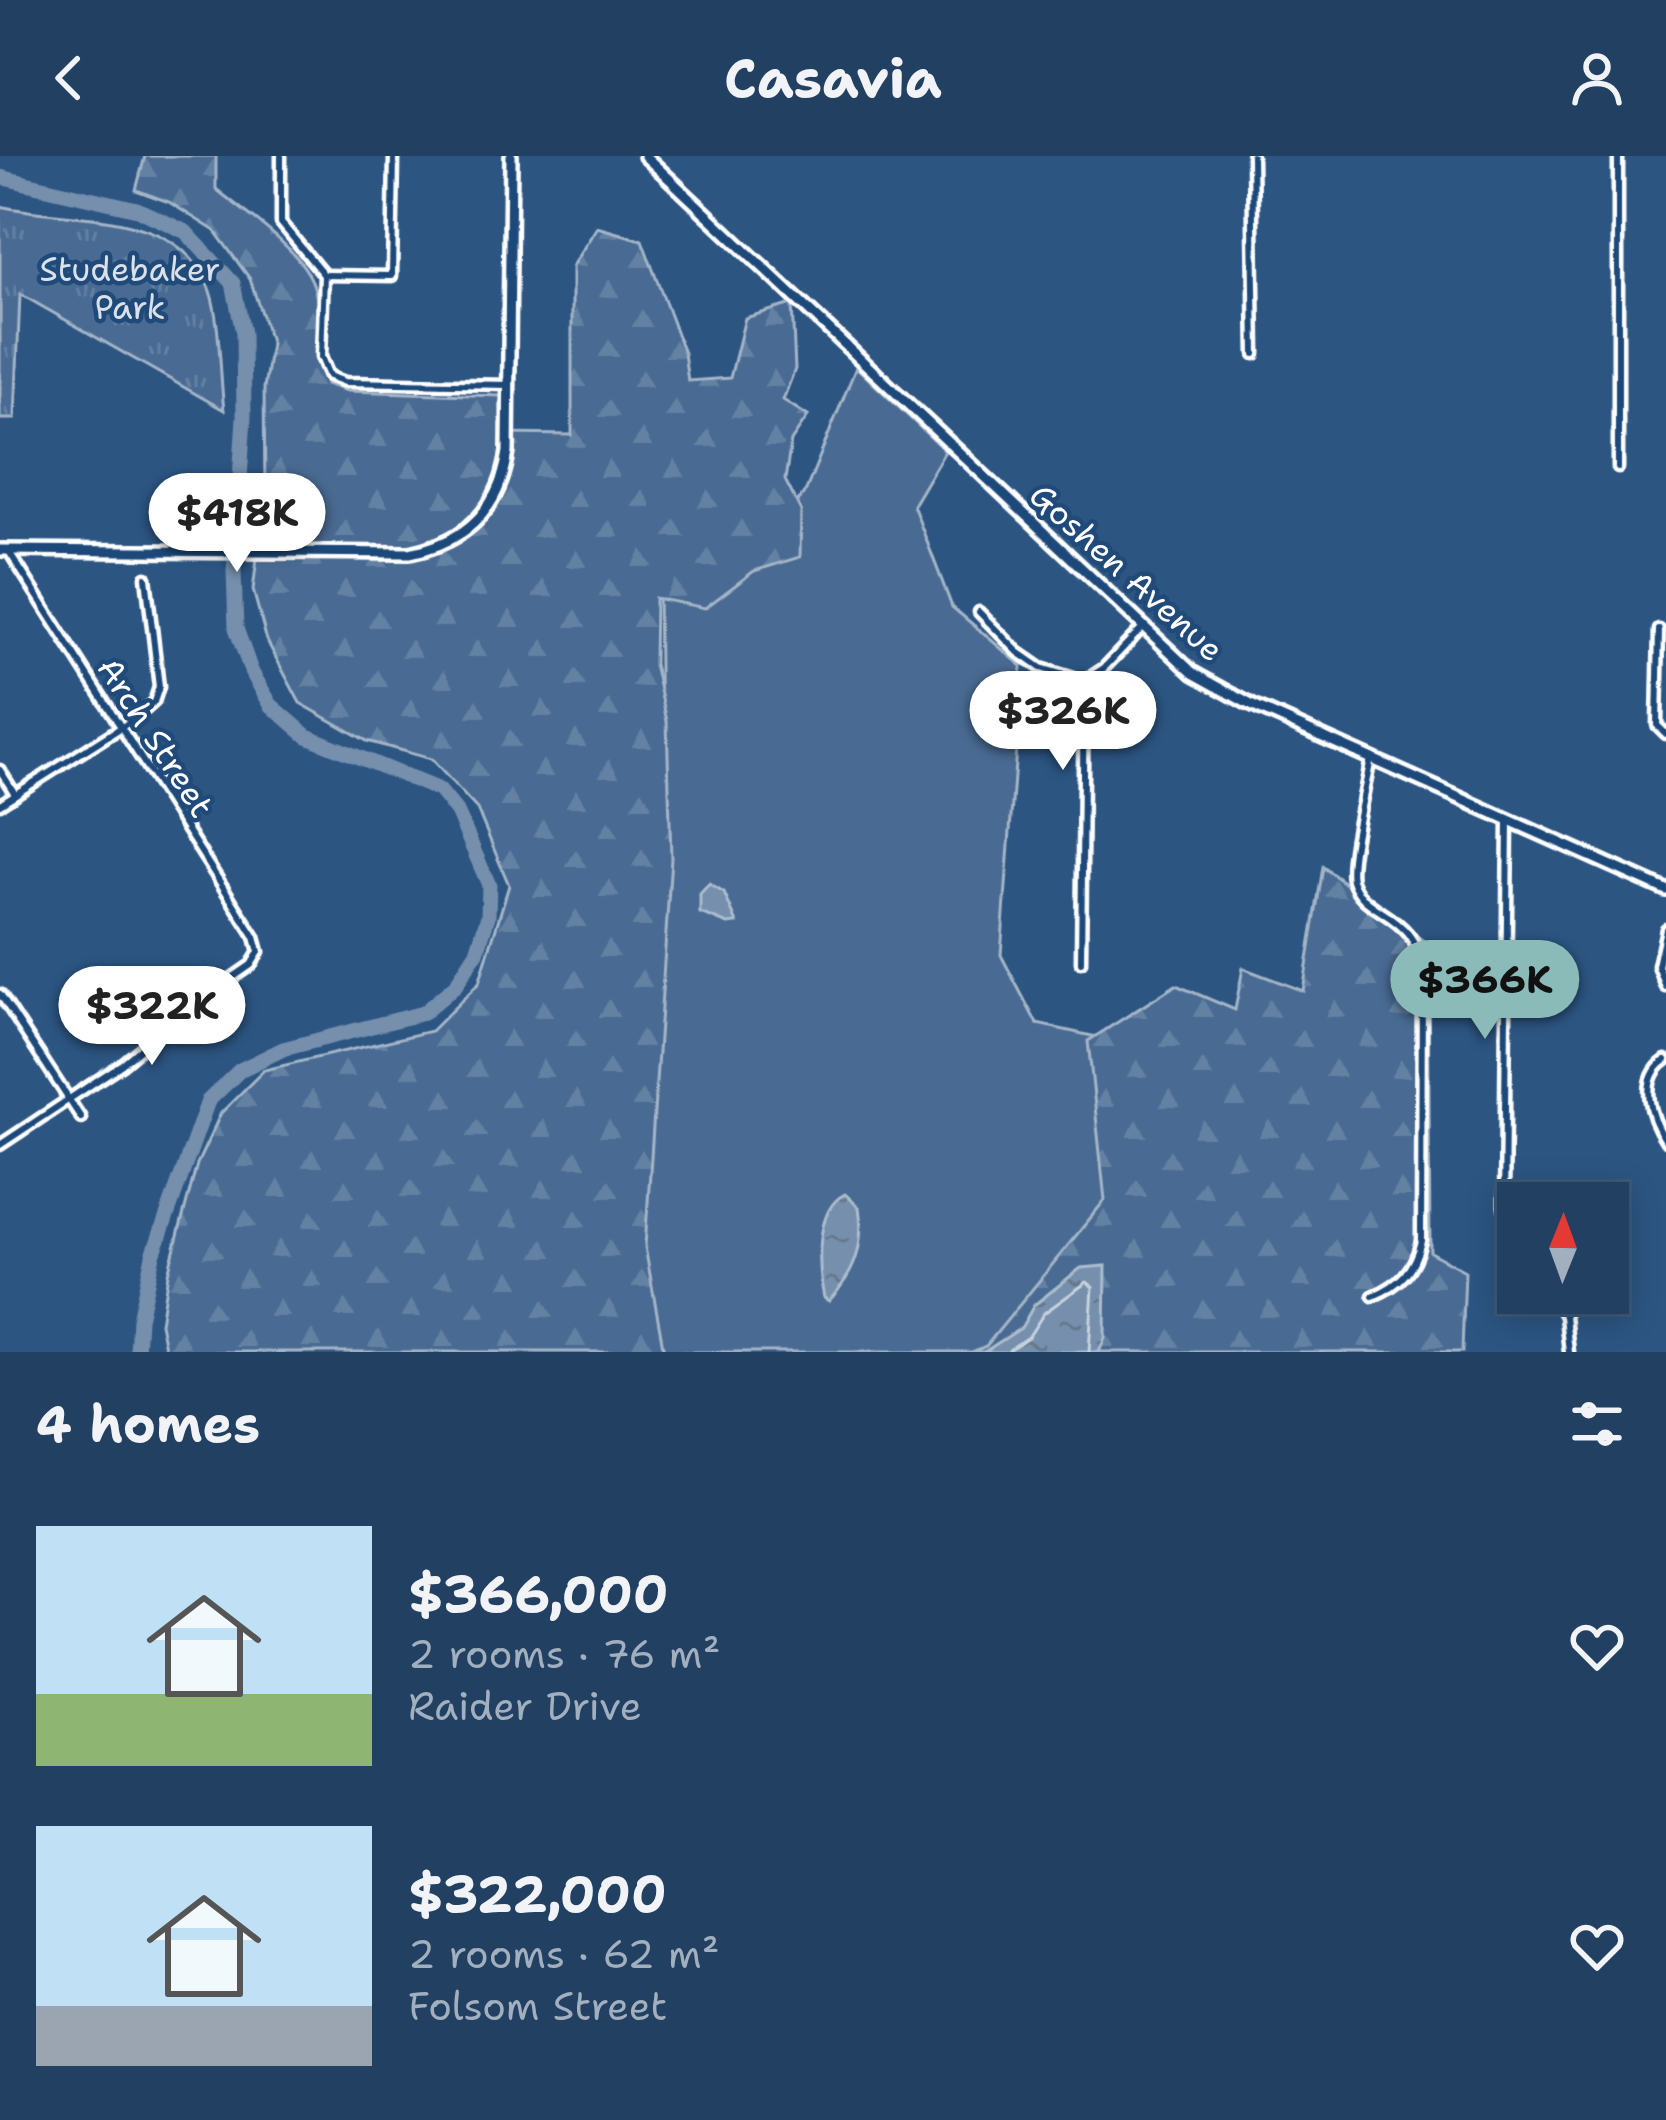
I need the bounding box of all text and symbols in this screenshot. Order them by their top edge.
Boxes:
text: Casavia [724,42,942,114]
icon: back [36,45,102,111]
icon: person [1564,45,1630,111]
park label: Studebaker Park [40,247,220,330]
pin: $418K [153,473,321,575]
street label: Goshen Avenue [1020,473,1233,672]
text: $418K [176,486,298,538]
street label: Arch Street [87,649,224,826]
pin: $326K [979,671,1147,773]
text: $326K [996,684,1130,736]
pin: $366K [1401,940,1569,1042]
text: $366K [1417,953,1553,1005]
pin: $322K [68,966,236,1068]
text: $322K [85,979,219,1031]
north arrow [1497,1182,1629,1314]
map controls [1497,1182,1629,1314]
text: 4 homes [36,1390,260,1458]
icon: filters [1564,1391,1630,1457]
text: $366,000 [408,1560,669,1628]
icon: home [132,1574,276,1718]
icon: heart [1564,1613,1630,1679]
text: 2 rooms · 76 m² [408,1628,720,1680]
text: Raider Drive [408,1680,642,1732]
text: $322,000 [408,1860,667,1928]
icon: home [132,1874,276,2018]
icon: heart [1564,1913,1630,1979]
text: 2 rooms · 62 m² [408,1928,720,1980]
text: Folsom Street [408,1980,667,2032]

